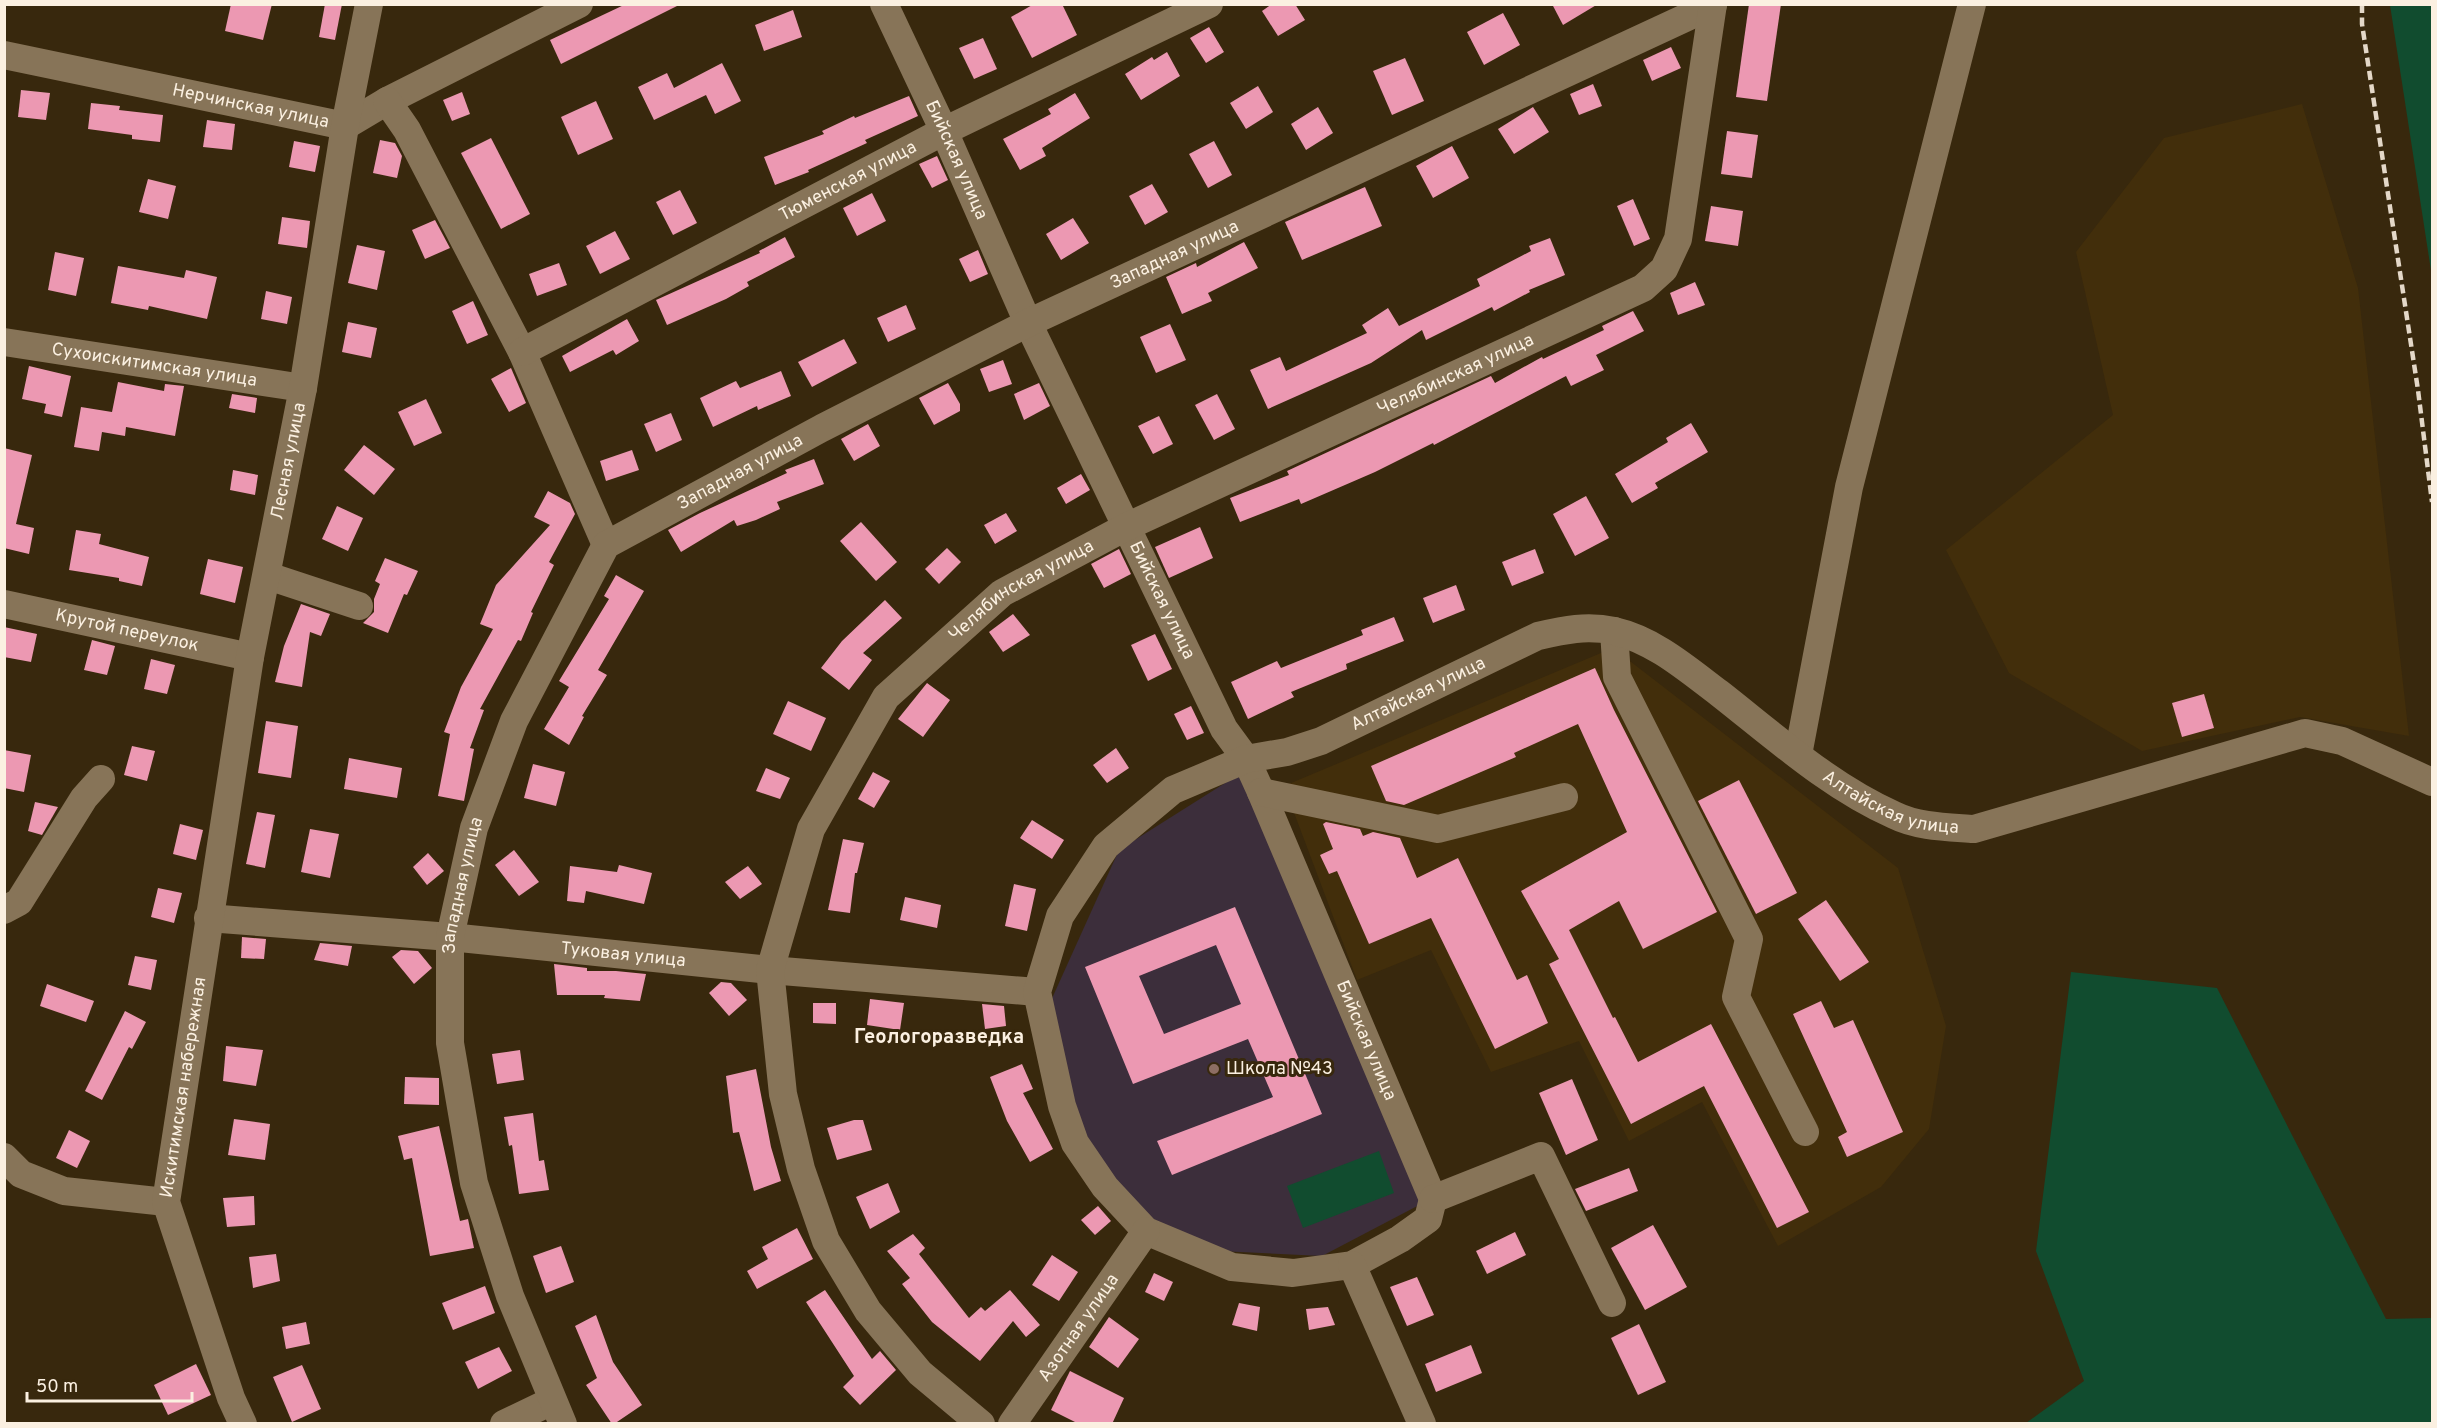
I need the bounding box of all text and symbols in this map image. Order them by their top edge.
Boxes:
street label: Нерчинская улица [170,79,331,134]
street label: Бийская улица [920,97,993,223]
street label: Тюменская улица [775,136,921,227]
street label: Западная улица [1106,215,1243,295]
street label: Челябинская улица [1373,329,1538,421]
street label: Сухоискитимская улица [50,338,259,392]
street label: Лесная улица [266,401,311,522]
street label: Западная улица [673,429,807,516]
street label: Челябинская улица [944,535,1098,647]
street label: Бийская улица [1124,538,1200,663]
street label: Крутой переулок [53,604,201,657]
street label: Алтайская улица [1347,652,1489,736]
street label: Алтайская улица [1818,765,1960,839]
street label: Западная улица [439,814,489,954]
street label: Туковая улица [560,937,687,973]
street label: Искитимская набережная [155,975,212,1200]
street label: Бийская улица [1330,977,1402,1104]
district label: Геологоразведка [854,1025,1024,1051]
place label: Школа №43 [1226,1058,1333,1081]
marker: Школа №43 [1207,1062,1221,1076]
street label: Азотная улица [1033,1269,1124,1387]
scale bar [27,1365,192,1403]
text: 50 m [36,1376,78,1399]

